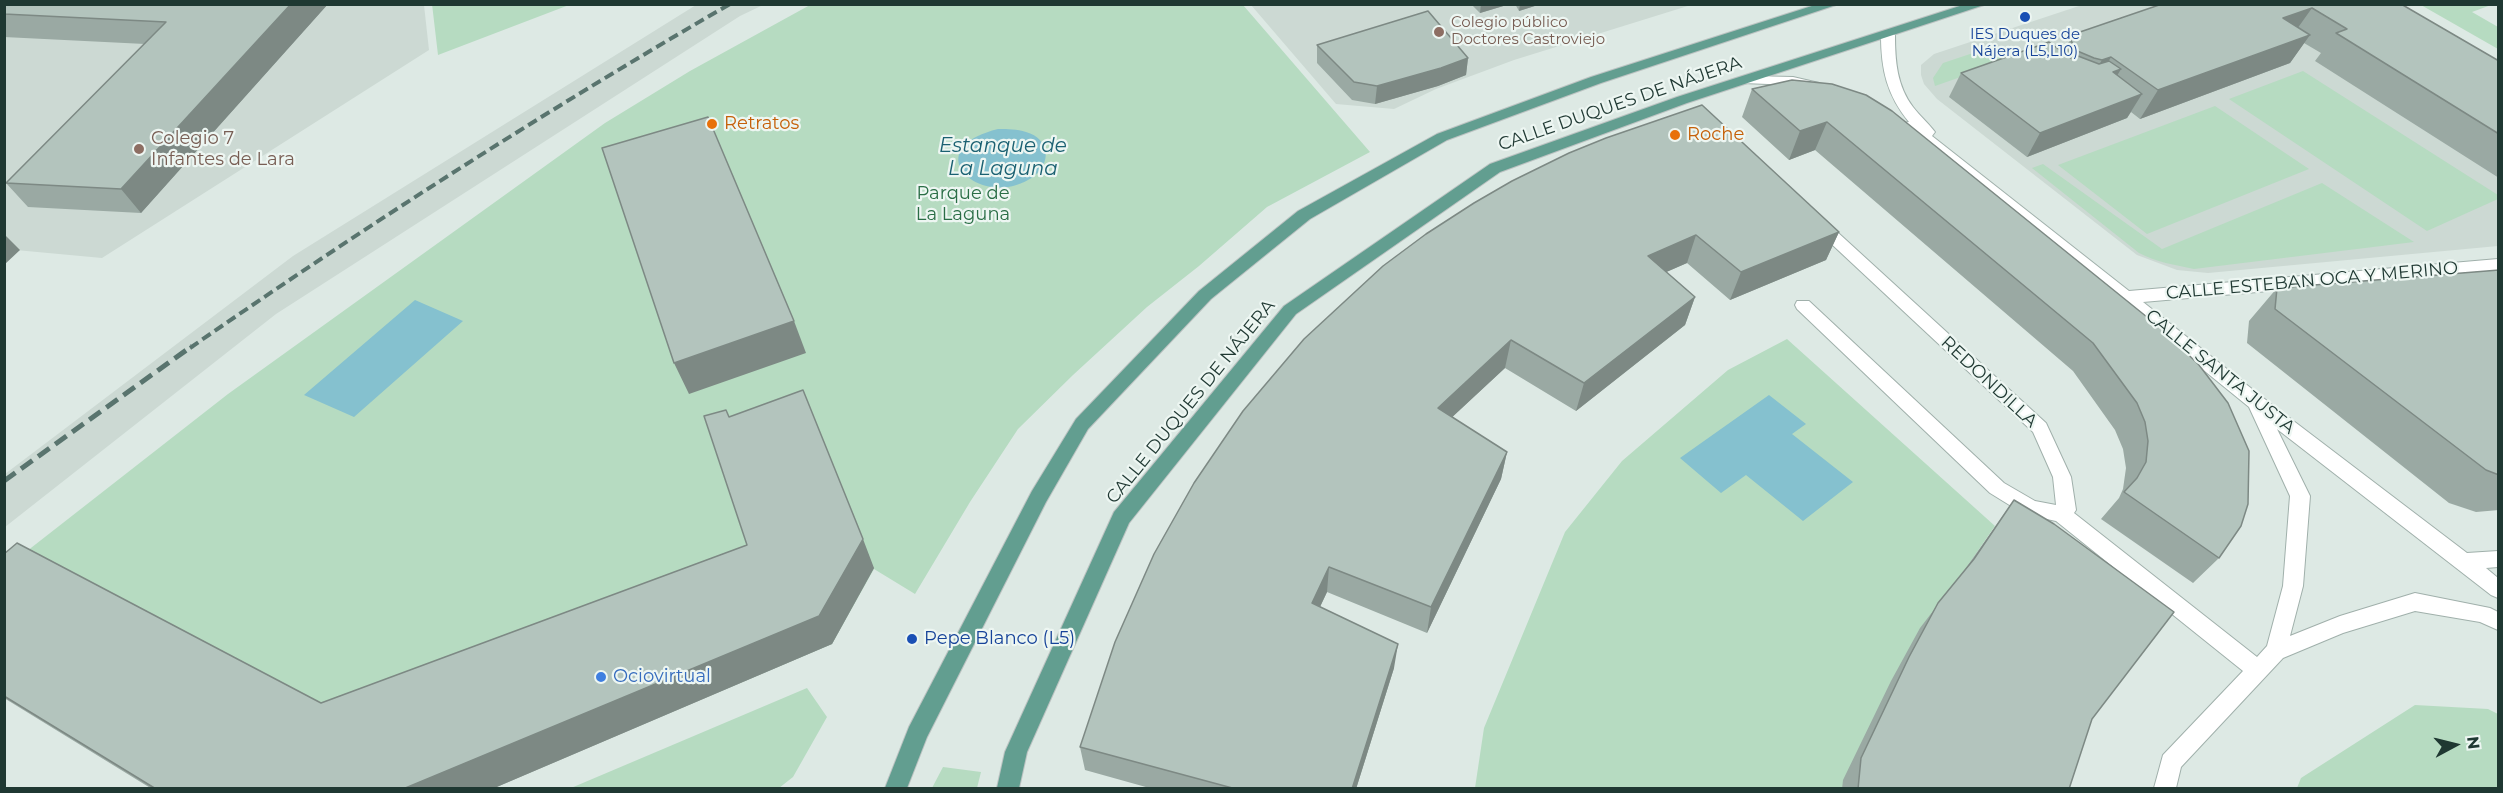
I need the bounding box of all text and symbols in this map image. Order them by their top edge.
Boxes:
marker: IES Duques de Nájera (L5,L10) [2018,10,2032,24]
place label: Colegio público Doctores Castroviejo [1451,14,1605,49]
marker: Colegio público Doctores Castroviejo [1432,25,1446,39]
place label: IES Duques de Nájera (L5,L10) [1970,26,2080,61]
street label: CALLE DUQUES DE NÁJERA [1495,52,1745,156]
place label: Retratos [724,113,799,135]
marker: Retratos [705,117,719,131]
place label: Roche [1687,124,1744,146]
place label: Colegio 7 Infantes de Lara [151,128,295,170]
marker: Roche [1668,128,1682,142]
water label: Estanque de La Laguna [939,134,1067,181]
marker: Colegio 7 Infantes de Lara [132,142,146,156]
park label: Parque de La Laguna [916,183,1010,226]
street label: CALLE ESTEBAN OCA Y MERINO [2165,257,2459,305]
street label: CALLE DUQUES DE NÁJERA [1102,296,1280,508]
street label: CALLE SANTA JUSTA [2141,305,2299,439]
street label: REDONDILLA [1936,332,2042,432]
place label: Pepe Blanco (L5) [924,628,1075,650]
marker: Pepe Blanco (L5) [905,632,919,646]
place label: Ociovirtual [613,666,711,688]
marker: Ociovirtual [594,670,608,684]
north arrow [2425,715,2485,775]
text: N [2463,735,2484,750]

